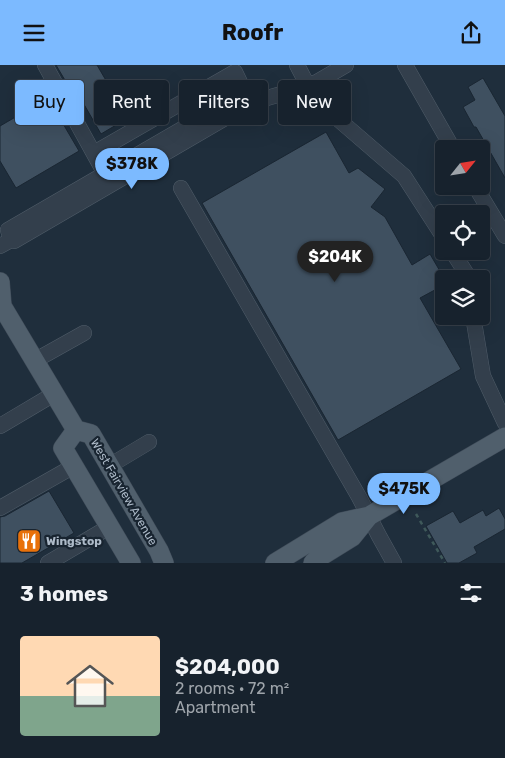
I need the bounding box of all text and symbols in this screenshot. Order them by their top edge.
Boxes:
icon: menu [20,19,48,47]
text: Roofr [222,19,283,46]
icon: share [457,19,485,47]
chip: Buy [15,80,84,125]
chip: Rent [94,80,169,125]
chip: Filters [179,80,268,125]
chip: New [278,80,351,125]
north arrow [435,140,490,195]
map controls [435,140,490,325]
pin: $378K [97,147,167,190]
text: $378K [106,154,158,173]
button: locate [435,205,490,260]
pin: $204K [300,241,370,283]
text: $204K [308,247,362,266]
button: layers [435,270,490,325]
street label: West Fairview Avenue [88,436,160,548]
pin: $475K [369,473,439,515]
text: $475K [378,479,430,498]
restaurant icon: Wingstop [16,528,42,554]
place label: Wingstop [46,534,102,548]
icon: filters [457,579,485,607]
text: 3 homes [20,581,108,606]
text: $204,000 [175,654,280,679]
icon: home [60,656,120,716]
text: 2 rooms · 72 m² [175,679,289,698]
text: Apartment [175,698,255,717]

